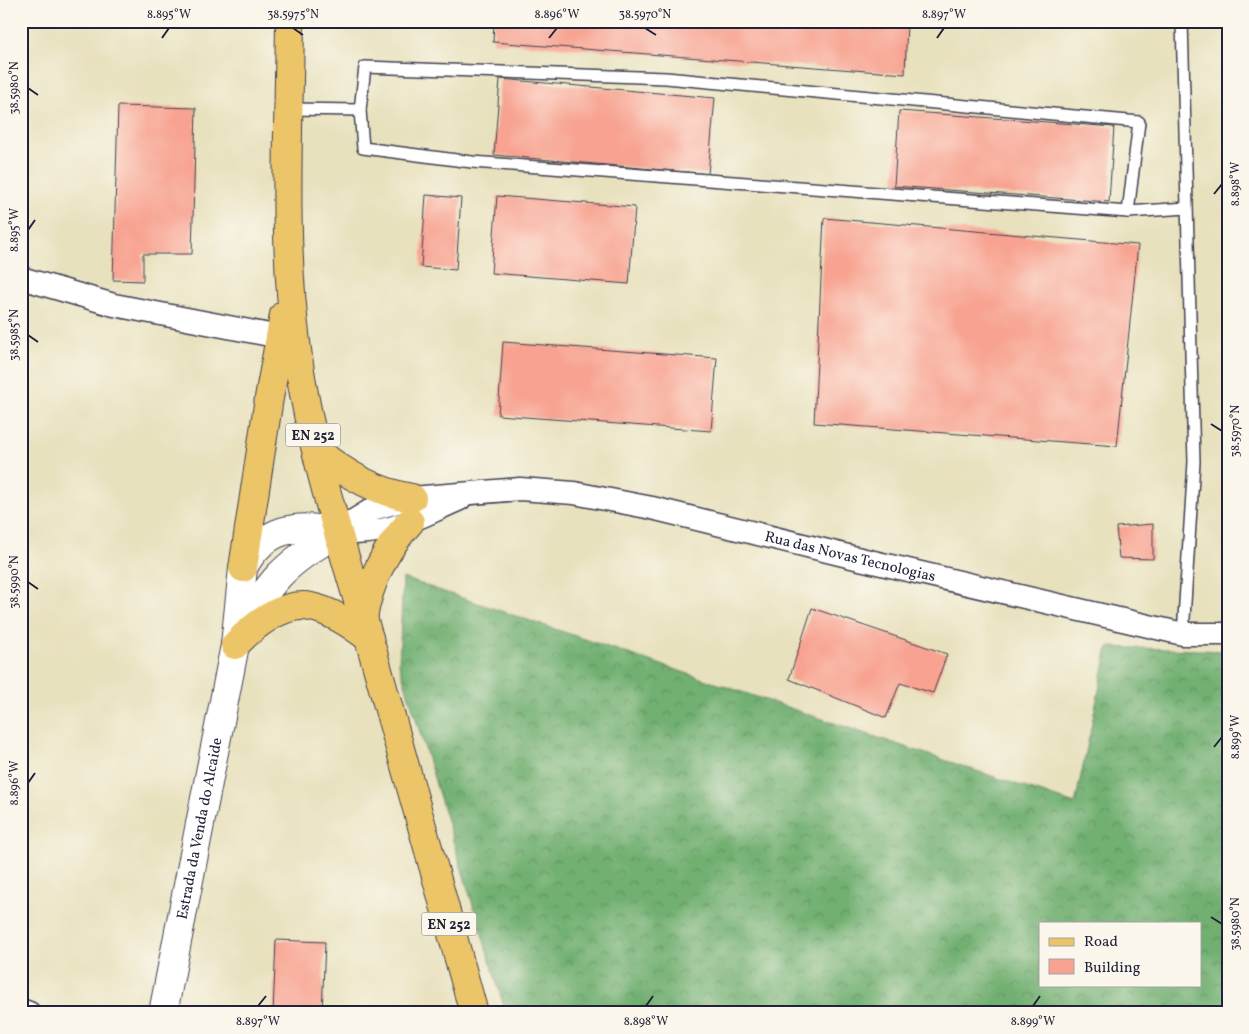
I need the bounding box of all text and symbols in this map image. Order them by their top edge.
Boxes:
text: 8.895°W [147,7,191,23]
text: 38.5975°N [267,7,319,23]
text: 8.896°W [535,7,579,23]
text: 38.5970°N [619,7,671,23]
text: 8.897°W [922,7,966,23]
text: 38.5980°N [7,61,23,115]
text: 8.898°W [1228,162,1244,206]
text: 8.895°W [7,208,23,252]
text: 38.5985°N [7,309,23,361]
text: 38.5970°N [1228,405,1244,457]
road number: EN 252 [286,424,340,446]
street label: Rua das Novas Tecnologias [762,527,937,588]
text: 38.5990°N [7,555,23,609]
text: 8.899°W [1228,715,1244,759]
street label: Estrada da Venda do Alcaide [173,736,229,921]
text: 8.896°W [7,761,23,805]
text: 38.5980°N [1228,897,1244,951]
road number: EN 252 [422,912,476,936]
legend [1039,922,1202,986]
text: Road [1084,932,1118,953]
text: Building [1084,958,1141,979]
text: 8.897°W [236,1014,280,1030]
text: 8.898°W [624,1014,668,1030]
text: 8.899°W [1011,1014,1055,1030]

